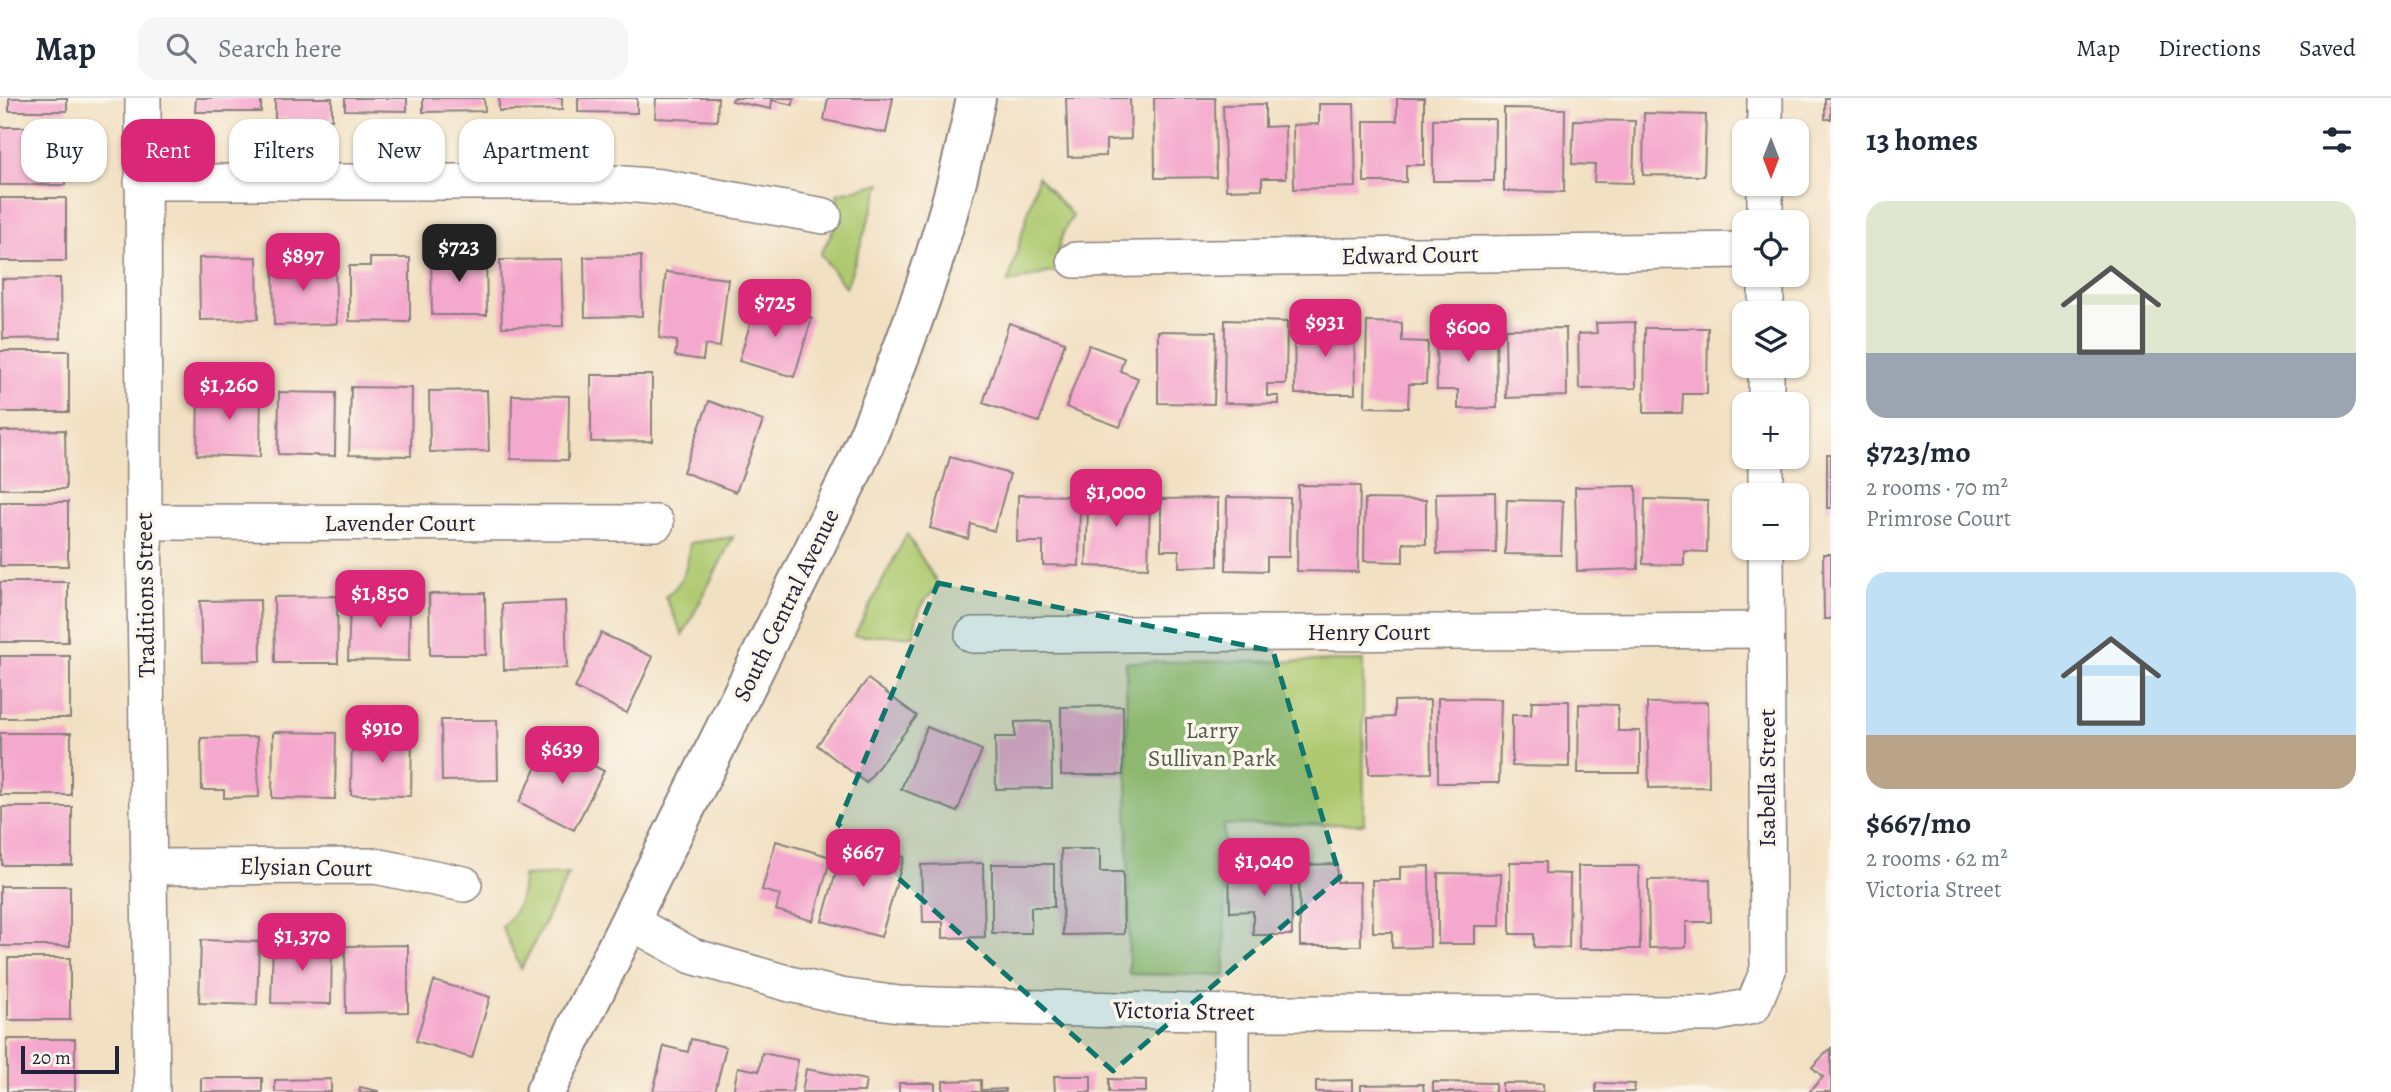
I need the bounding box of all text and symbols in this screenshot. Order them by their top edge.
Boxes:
search box [138,17,628,80]
text: Map [35,26,96,71]
icon: search [162,29,200,67]
text: Search here [218,31,342,66]
text: Map [2076,32,2120,64]
text: Directions [2158,32,2261,64]
text: Saved [2299,32,2356,64]
chip: Buy [21,119,107,182]
chip: Rent [121,119,215,182]
chip: Filters [229,119,339,182]
chip: New [353,119,445,182]
chip: Apartment [459,119,614,182]
north arrow [1732,119,1810,196]
map controls [1732,119,1809,560]
text: 13 homes [1866,120,1978,160]
icon: filters [2318,121,2356,159]
button: locate [1732,210,1809,287]
pin: $723 [418,225,500,284]
text: $723 [438,231,480,262]
pin: $897 [262,234,344,293]
street label: Edward Court [1341,238,1479,272]
text: $897 [282,240,324,271]
icon: home [2048,247,2174,373]
pin: $725 [734,280,816,339]
text: $725 [754,286,796,317]
pin: $931 [1284,300,1366,359]
button: layers [1732,301,1809,378]
pin: $600 [1427,304,1509,364]
text: $931 [1305,306,1345,337]
text: $600 [1446,311,1490,342]
pin: $1,260 [172,362,286,422]
text: $1,260 [200,369,258,400]
button: + [1732,392,1809,469]
text: $723/mo [1866,432,1971,472]
pin: $1,000 [1059,470,1173,529]
text: 2 rooms · 70 m² [1866,472,2008,503]
text: $1,000 [1086,476,1146,507]
button: − [1732,483,1809,560]
street label: South Central Avenue [725,503,847,707]
text: Primrose Court [1866,503,2011,534]
street label: Lavender Court [324,507,476,539]
street label: Traditions Street [128,512,162,678]
pin: $1,850 [323,570,437,630]
text: $1,850 [351,577,409,608]
street label: Henry Court [1307,616,1431,648]
icon: home [2048,618,2174,744]
pin: $910 [341,706,423,765]
street label: Isabella Street [1751,709,1783,847]
text: $910 [361,712,403,743]
park label: Larry Sullivan Park [1148,714,1276,774]
pin: $639 [521,726,603,786]
text: $639 [541,733,583,764]
text: $667/mo [1866,803,1971,843]
pin: $667 [822,830,904,889]
text: $667 [842,836,884,867]
pin: $1,040 [1207,838,1321,898]
text: 2 rooms · 62 m² [1866,843,2008,874]
text: $1,040 [1234,845,1294,876]
street label: Elysian Court [239,850,373,884]
text: Victoria Street [1866,874,2002,905]
pin: $1,370 [245,914,359,973]
text: $1,370 [274,920,330,951]
street label: Victoria Street [1112,994,1255,1028]
scale bar [21,1043,119,1075]
text: 20 m [32,1045,71,1071]

